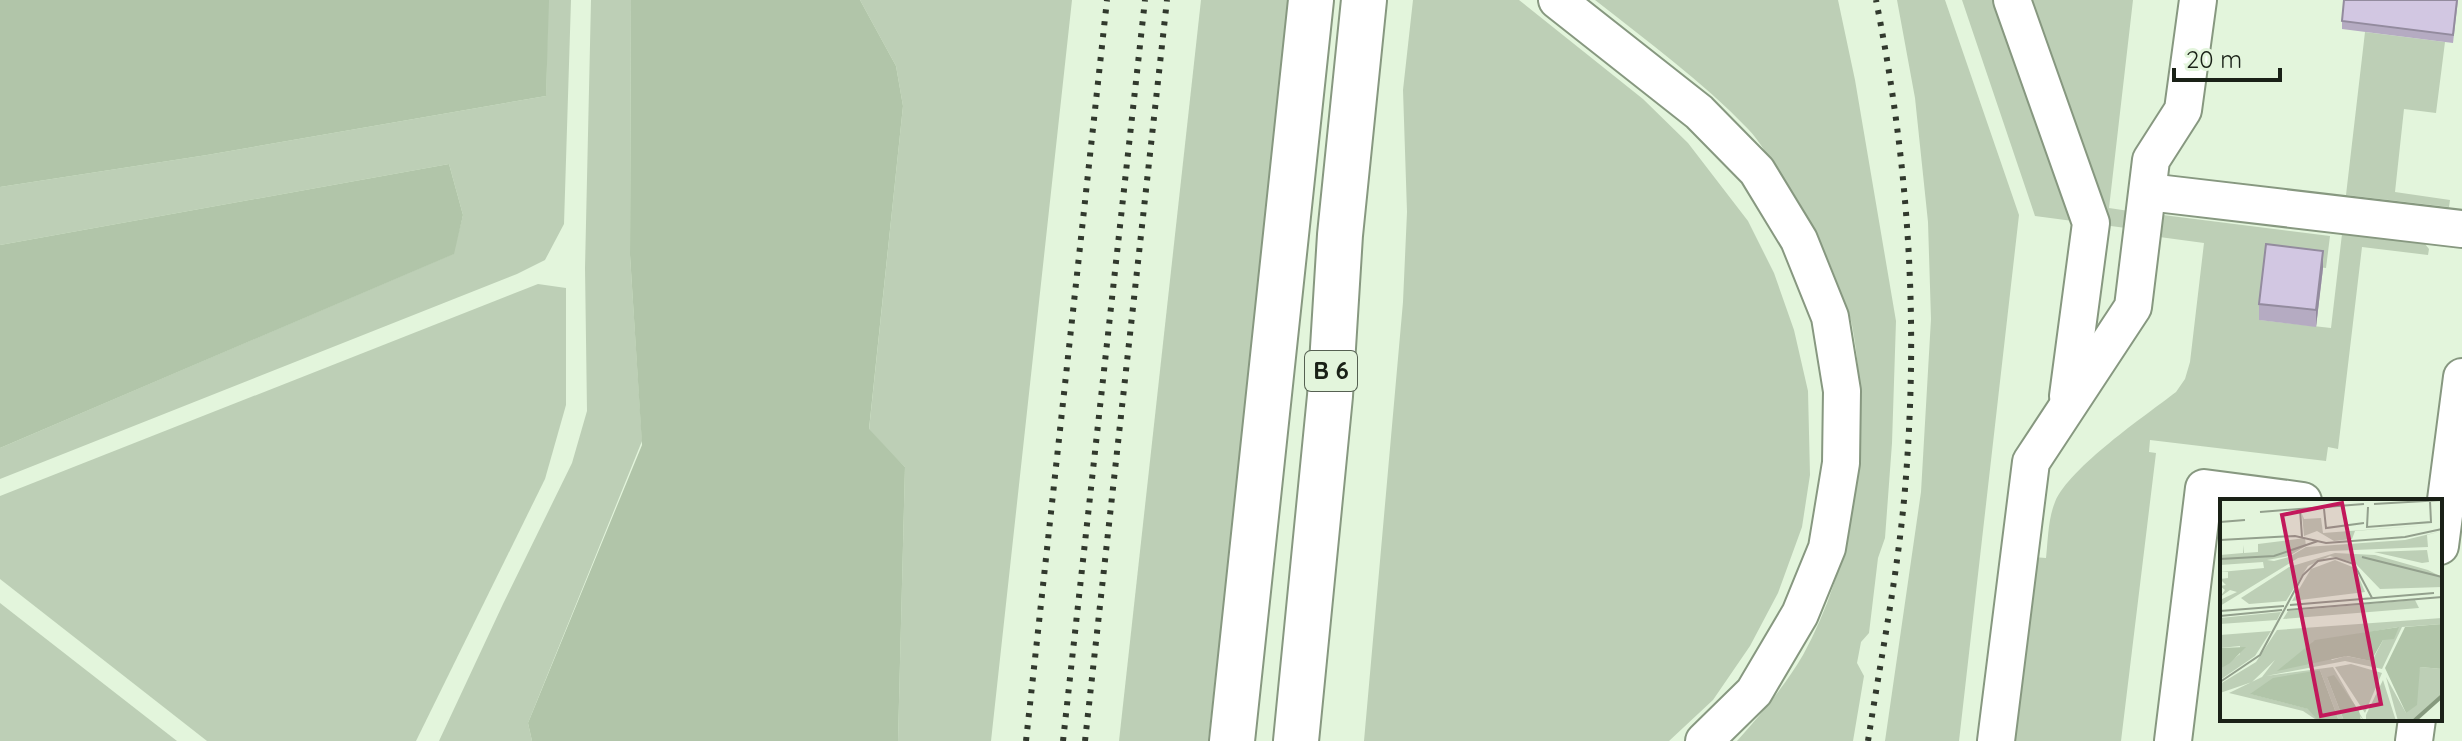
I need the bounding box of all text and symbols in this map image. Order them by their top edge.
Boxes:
scale bar [2174,32,2280,82]
text: 20 m [2186,44,2242,74]
road number: B 6 [1305,351,1357,391]
inset map [2220,499,2442,721]

